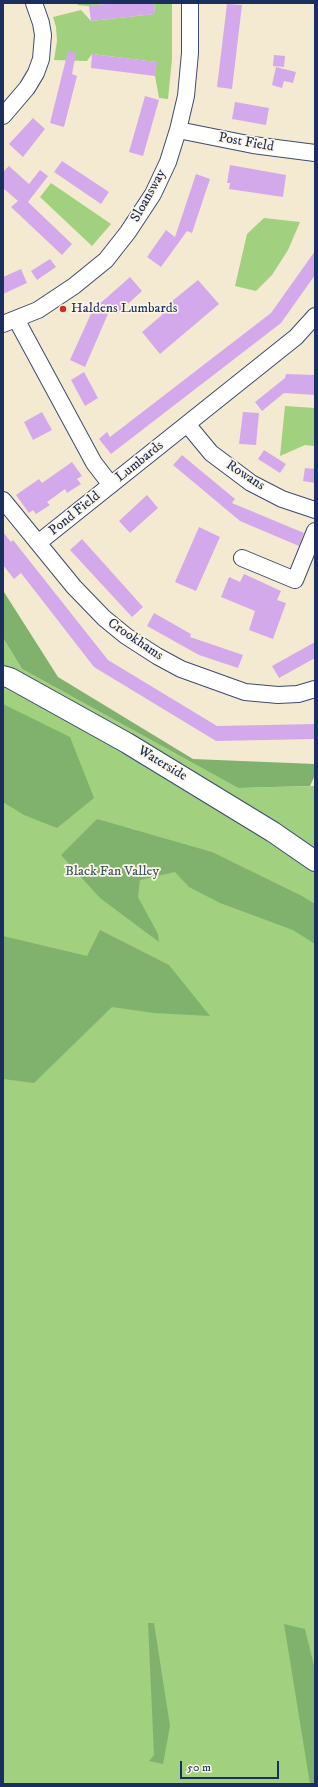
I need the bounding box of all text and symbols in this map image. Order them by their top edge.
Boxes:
street label: Post Field [217,130,275,156]
street label: Sloansway [128,167,170,225]
place label: Haldens Lumbards [71,301,177,317]
marker: Haldens Lumbards [58,304,68,314]
street label: Lumbards [113,438,167,486]
street label: Rowans [222,457,268,495]
street label: Pond Field [46,488,104,540]
street label: Crookhams [104,615,166,665]
street label: Waterside [134,743,190,785]
park label: Black Fan Valley [65,864,159,880]
scale bar [182,1753,281,1779]
text: 50 m [187,1760,211,1775]

